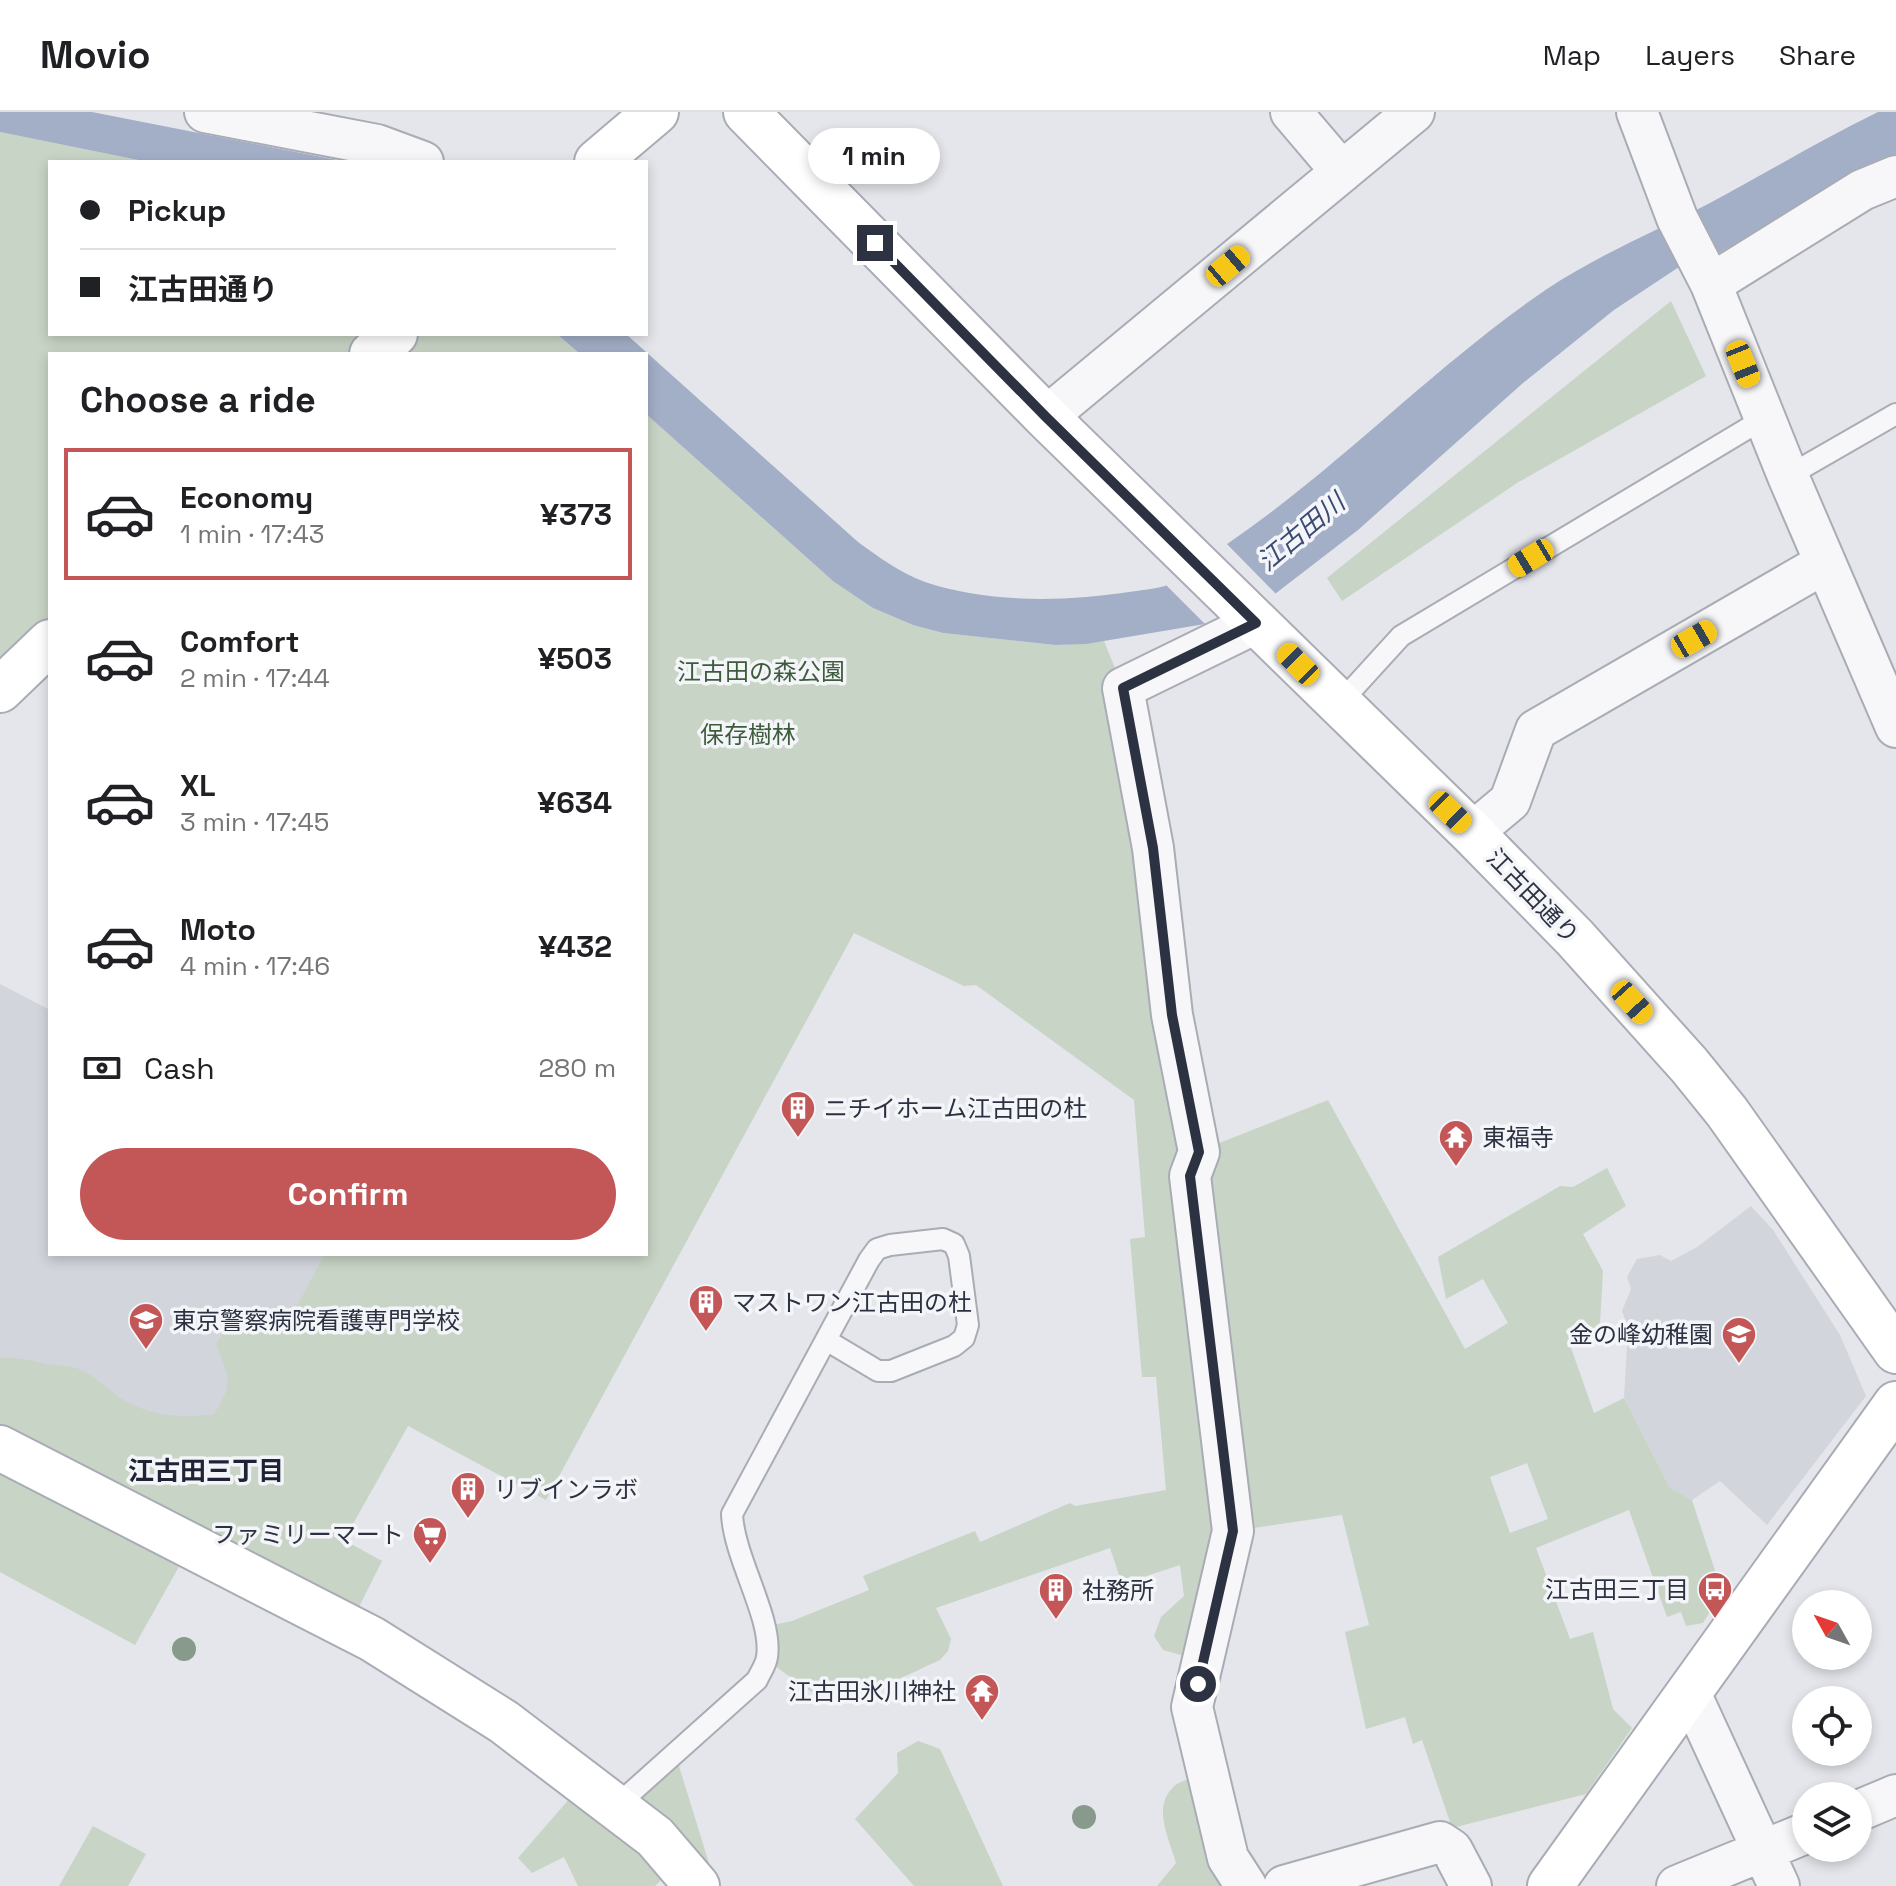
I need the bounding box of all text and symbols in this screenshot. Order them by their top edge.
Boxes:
text: Movio [40,31,150,79]
text: Map [1543,37,1601,73]
text: Layers [1645,37,1735,73]
text: Share [1779,37,1856,73]
callout: 1 min [809,127,941,183]
text: 1 min [842,139,906,173]
text: Pickup [128,191,226,230]
route end [857,225,893,261]
car [1202,241,1254,291]
text: 江古田通り [128,270,278,309]
car [1723,337,1763,391]
text: Choose a ride [80,377,316,423]
icon: car [84,478,156,550]
text: Economy [180,478,313,517]
water label: 江古田川 [1250,484,1354,578]
text: ¥373 [540,495,612,534]
text: 1 min · 17:43 [180,517,325,551]
car [1504,535,1558,581]
car [1667,617,1721,661]
icon: car [84,622,156,694]
text: Comfort [180,622,299,661]
text: ¥503 [538,639,612,678]
car [1273,639,1323,689]
park label: 江古田の森公園 [677,656,845,687]
text: 2 min · 17:44 [180,661,330,695]
park label: 保存樹林 [700,719,796,750]
icon: car [84,766,156,838]
text: XL [180,766,216,805]
text: ¥634 [538,783,612,822]
car [1424,787,1476,837]
text: 3 min · 17:45 [180,805,329,839]
street label: 江古田通り [1480,842,1586,950]
icon: car [84,910,156,982]
text: Moto [180,910,256,949]
text: ¥432 [538,927,612,966]
text: 4 min · 17:46 [180,949,330,983]
car [1607,976,1657,1028]
icon: cash [80,1046,124,1090]
text: Cash [144,1049,215,1088]
text: 280 m [538,1051,616,1085]
building icon: ニチイホーム江古田の杜 [779,1089,817,1139]
place label: ニチイホーム江古田の杜 [824,1093,1087,1124]
temple icon: 東福寺 [1437,1118,1475,1168]
place label: 東福寺 [1482,1122,1554,1153]
button: Confirm [80,1148,616,1240]
building icon: マストワン江古田の杜 [687,1283,725,1333]
place label: マストワン江古田の杜 [732,1287,972,1318]
school or university icon: 東京警察病院看護専門学校 [127,1301,165,1351]
place label: 東京警察病院看護専門学校 [172,1305,460,1336]
school or university icon: 金の峰幼稚園 [1720,1315,1758,1365]
place label: 金の峰幼稚園 [1569,1319,1713,1350]
district label: 江古田三丁目 [128,1454,284,1488]
building icon: リブインラボ [449,1470,487,1520]
place label: リブインラボ [494,1474,638,1505]
supermarket icon: ファミリーマート [411,1515,449,1565]
place label: ファミリーマート [212,1519,404,1550]
bus stop icon: 江古田三丁目 [1696,1570,1734,1620]
building icon: 社務所 [1037,1571,1075,1621]
place label: 江古田三丁目 [1545,1574,1689,1605]
place label: 社務所 [1082,1575,1154,1606]
north arrow [1792,1590,1872,1670]
map controls [1792,1590,1872,1862]
route start [1180,1666,1216,1702]
temple icon: 江古田氷川神社 [963,1672,1001,1722]
place label: 江古田氷川神社 [788,1676,956,1707]
button: locate [1792,1686,1872,1766]
button: layers [1792,1782,1872,1862]

